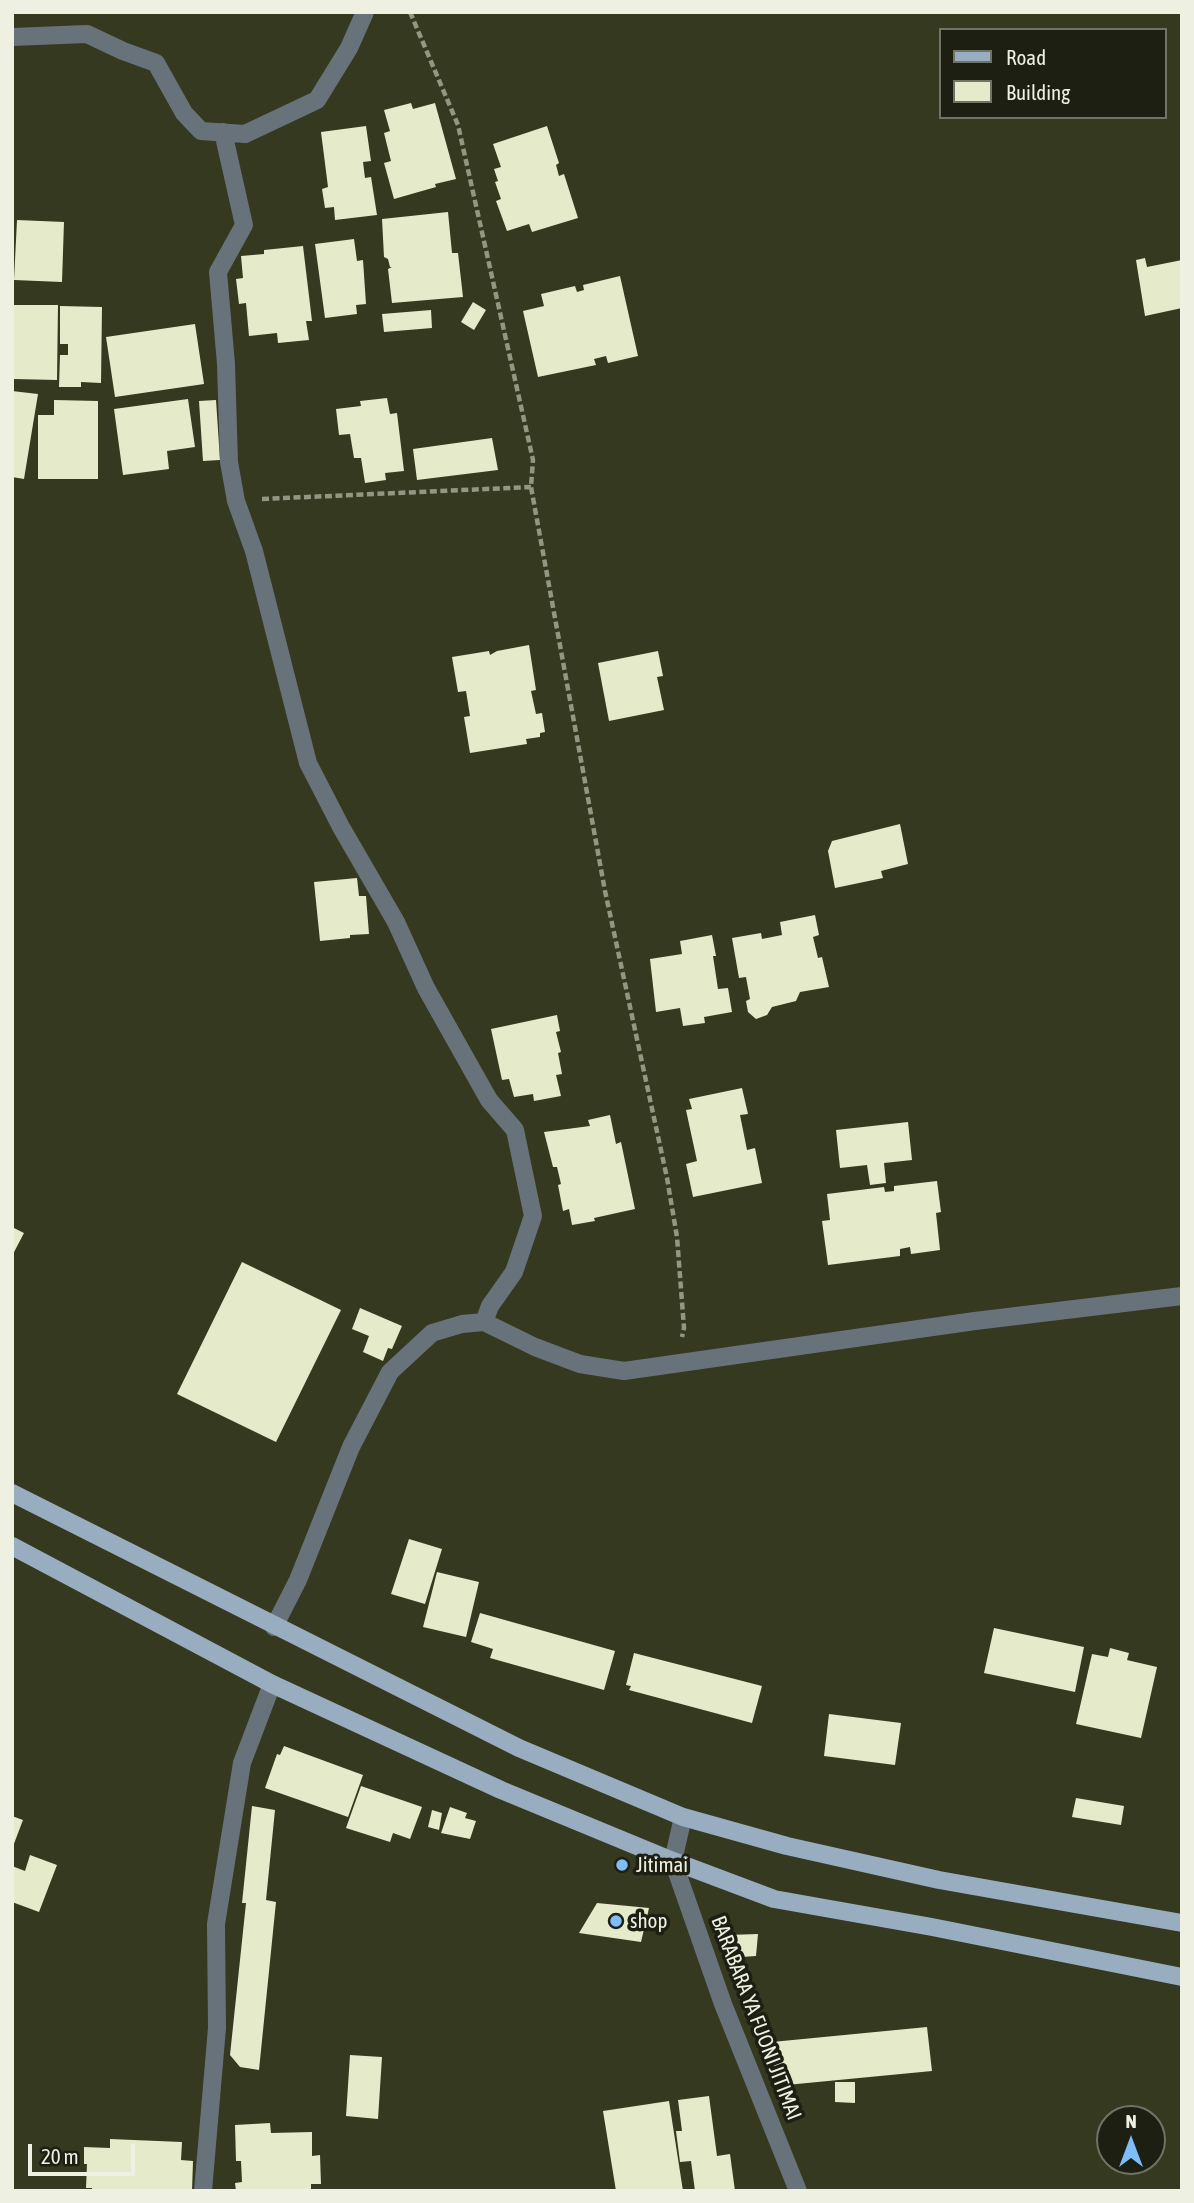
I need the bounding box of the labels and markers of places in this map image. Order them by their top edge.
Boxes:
place label: Jitimai [636,1852,688,1878]
marker: Jitimai [614,1857,630,1873]
place label: shop [630,1908,667,1934]
marker: shop [608,1913,624,1929]

